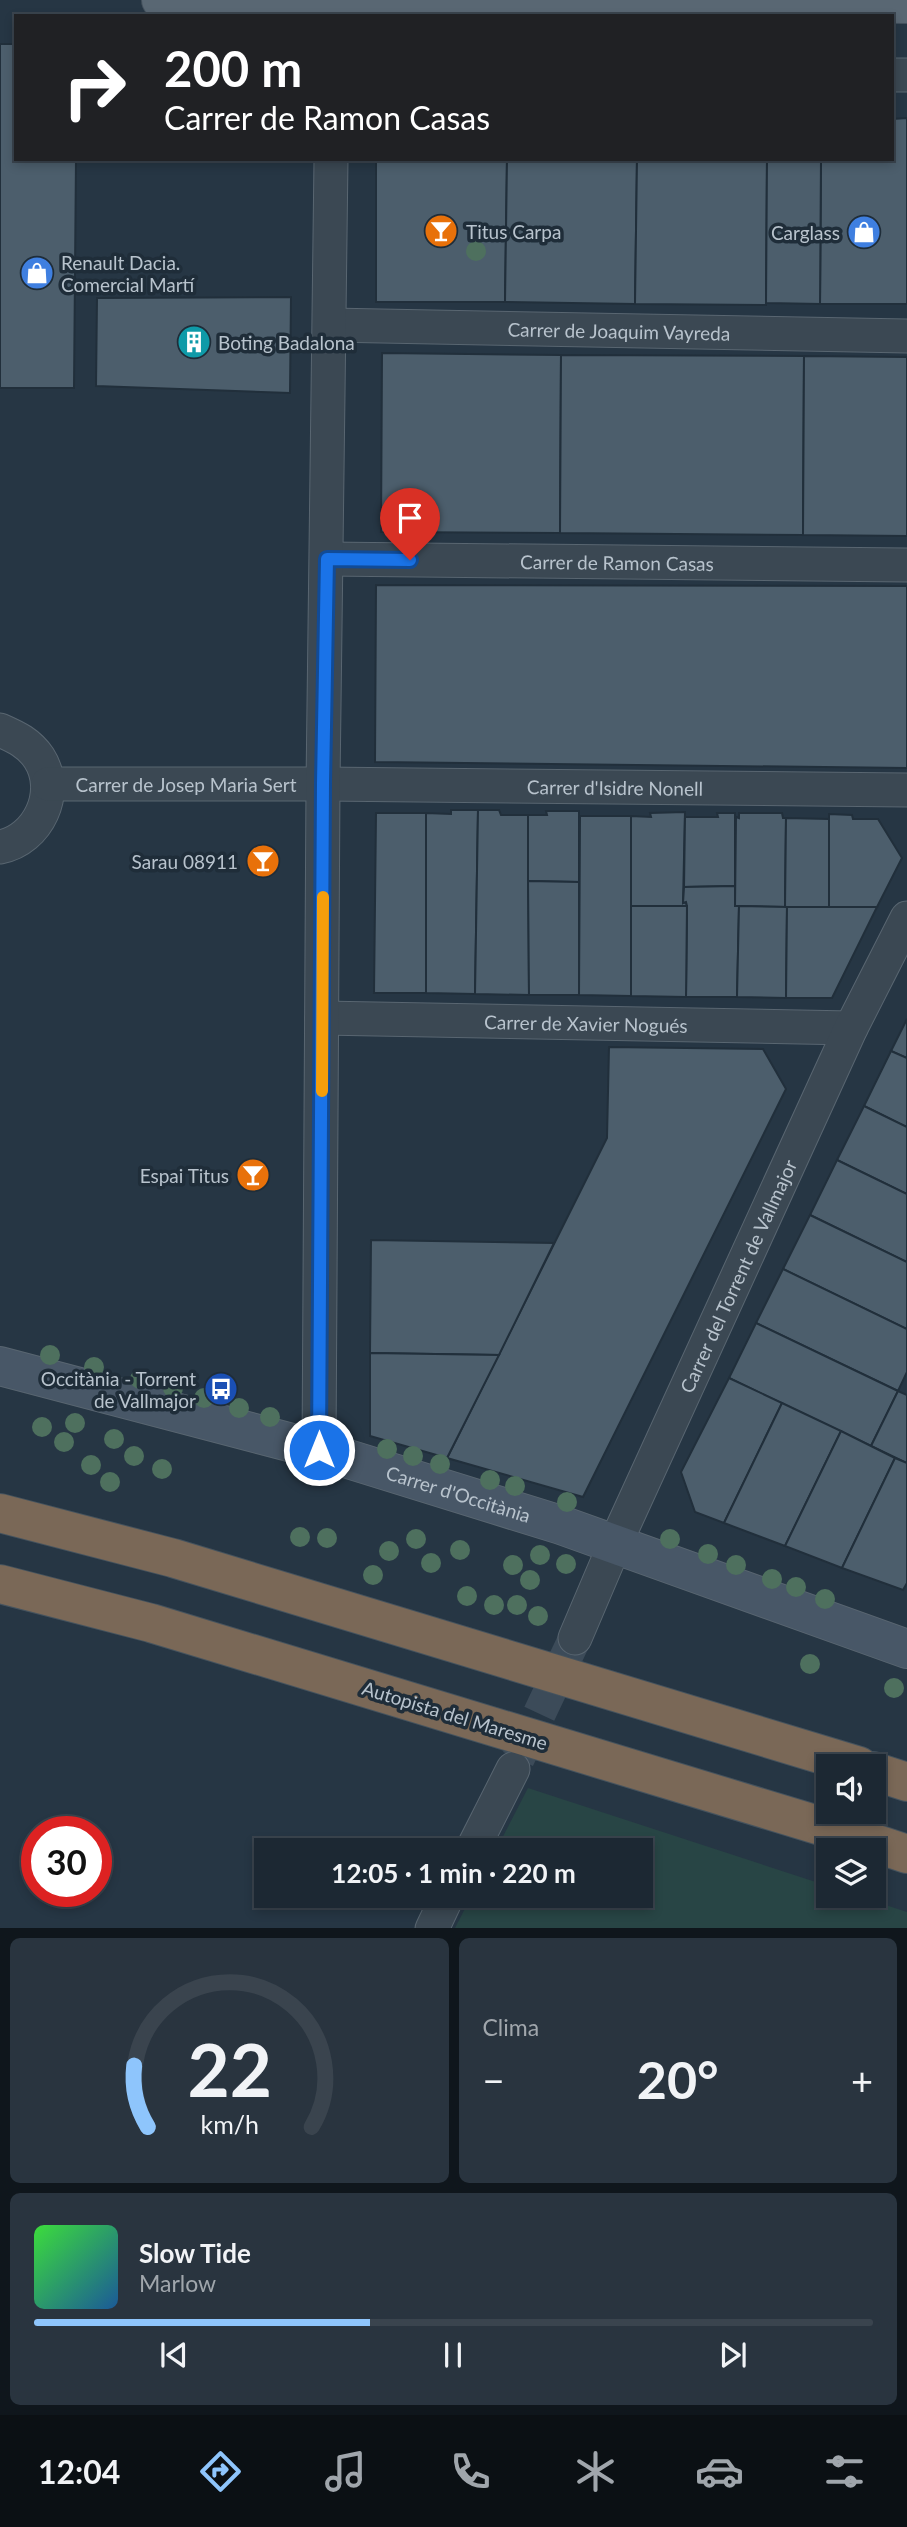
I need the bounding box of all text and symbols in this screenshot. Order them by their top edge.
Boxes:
text: 200 m [164,39,302,97]
icon: right [49,42,140,133]
text: Carrer de Ramon Casas [164,98,490,137]
bar icon: Titus Carpa [422,212,460,250]
shop icon: Carglass [845,213,883,251]
place label: Titus Carpa [466,220,561,243]
place label: Carglass [771,221,840,244]
place label: Renault Dacia. Comercial Martí [61,251,196,296]
shop icon: Renault Dacia. Comercial Martí [18,254,56,292]
street label: Carrer de Joaquim Vayreda [507,317,731,344]
building icon: Boting Badalona [175,323,213,361]
place label: Boting Badalona [218,331,355,354]
pin [380,488,440,560]
icon: arrive [391,499,429,537]
street label: Carrer de Ramon Casas [520,549,714,575]
street label: Carrer de Josep Maria Sert [75,773,297,796]
street label: Carrer d'Isidre Nonell [527,775,703,799]
bar icon: Sarau 08911 [244,842,282,880]
place label: Sarau 08911 [132,850,238,873]
street label: Carrer de Xavier Nogués [484,1010,688,1036]
bar icon: Espai Titus [234,1156,272,1194]
street label: Carrer del Torrent de Vallmajor [674,1156,801,1396]
place label: Espai Titus [140,1164,229,1187]
place label: Occitània - Torrent de Vallmajor [41,1367,196,1412]
bus stop icon: Occitània - Torrent de Vallmajor [202,1370,240,1408]
position arrow [282,1413,356,1487]
street label: Carrer d'Occitània [383,1460,534,1526]
street label: Autopista del Maresme [360,1676,550,1754]
map controls [816,1754,886,1908]
button: sound [816,1754,886,1824]
speed limit sign: 30 [21,1816,112,1907]
button: layers [816,1838,886,1908]
text: 12:05 · 1 min · 220 m [331,1857,576,1889]
text: Clima [483,2013,539,2041]
text: 22 [187,2025,271,2113]
text: 20° [637,2048,719,2110]
text: − [483,2057,505,2103]
text: + [851,2057,873,2103]
text: km/h [200,2108,259,2138]
text: Slow Tide [139,2237,251,2269]
text: Marlow [139,2269,216,2297]
icon: previous [155,2336,193,2374]
icon: pause [434,2336,472,2374]
icon: next [714,2336,752,2374]
icon: directions [196,2447,245,2496]
icon: music [321,2447,370,2496]
icon: phone [446,2447,495,2496]
icon: climate [571,2447,620,2496]
icon: car [695,2447,744,2496]
icon: filters [820,2447,869,2496]
text: 12:04 [38,2452,120,2491]

